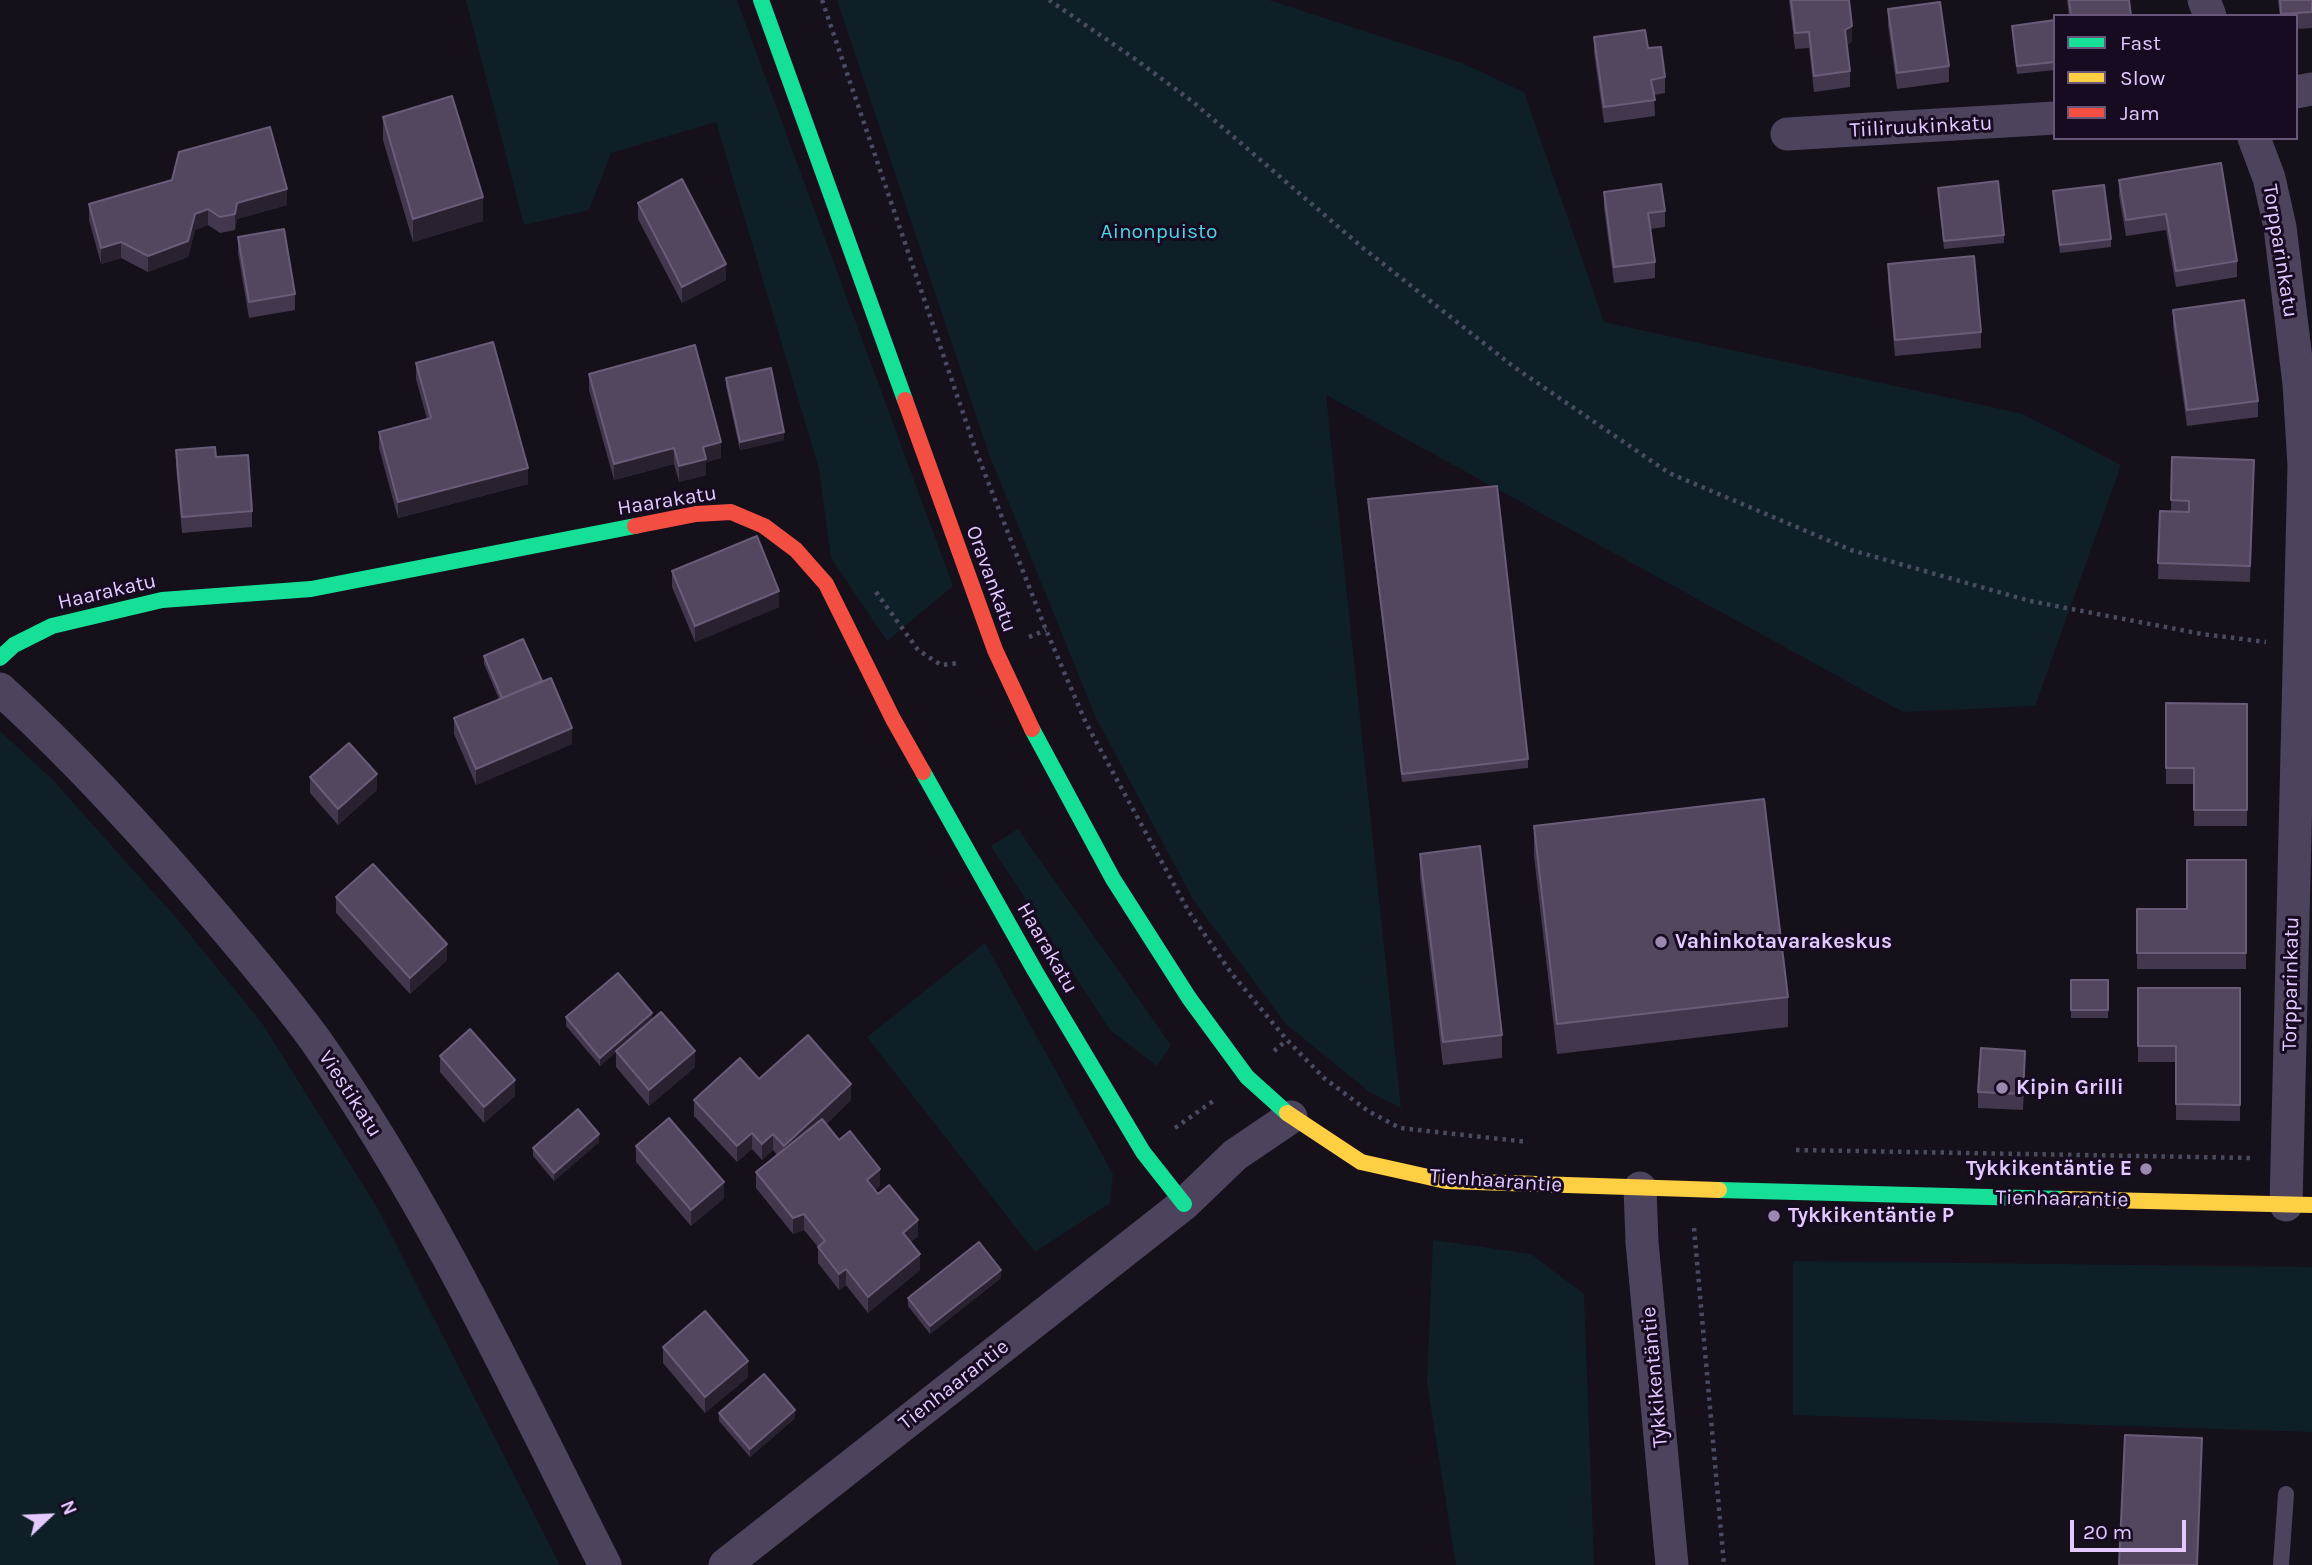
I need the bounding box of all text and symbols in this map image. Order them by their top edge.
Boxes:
legend [2053,14,2298,140]
text: Fast [2120,31,2161,55]
text: Slow [2120,66,2165,90]
text: Jam [2120,101,2160,125]
street label: Tiiliruukinkatu [1849,111,1993,143]
street label: Torpparinkatu [2257,183,2303,319]
park label: Ainonpuisto [1101,219,1217,245]
street label: Haarakatu [615,481,719,521]
street label: Oravankatu [960,522,1022,636]
street label: Haarakatu [55,568,159,616]
street label: Haarakatu [1011,898,1083,998]
street label: Torpparinkatu [2277,917,2305,1051]
place label: Vahinkotavarakeskus [1675,929,1892,955]
marker: Vahinkotavarakeskus [1653,934,1669,950]
street label: Viestikatu [313,1046,387,1142]
place label: Kipin Grilli [2016,1075,2124,1101]
marker: Kipin Grilli [1994,1080,2010,1096]
place label: Tykkikentäntie E [1966,1156,2132,1182]
marker: Tykkikentäntie E [2138,1161,2154,1177]
street label: Tienhaarantie [1429,1164,1563,1198]
street label: Tienhaarantie [1995,1185,2129,1213]
place label: Tykkikentäntie P [1788,1203,1954,1229]
marker: Tykkikentäntie P [1766,1208,1782,1224]
street label: Tykkikentäntie [1636,1306,1674,1448]
street label: Tienhaarantie [894,1334,1014,1436]
north arrow [14,1481,84,1551]
text: N [56,1497,81,1518]
scale bar [2074,1506,2190,1550]
text: 20 m [2083,1520,2132,1544]

